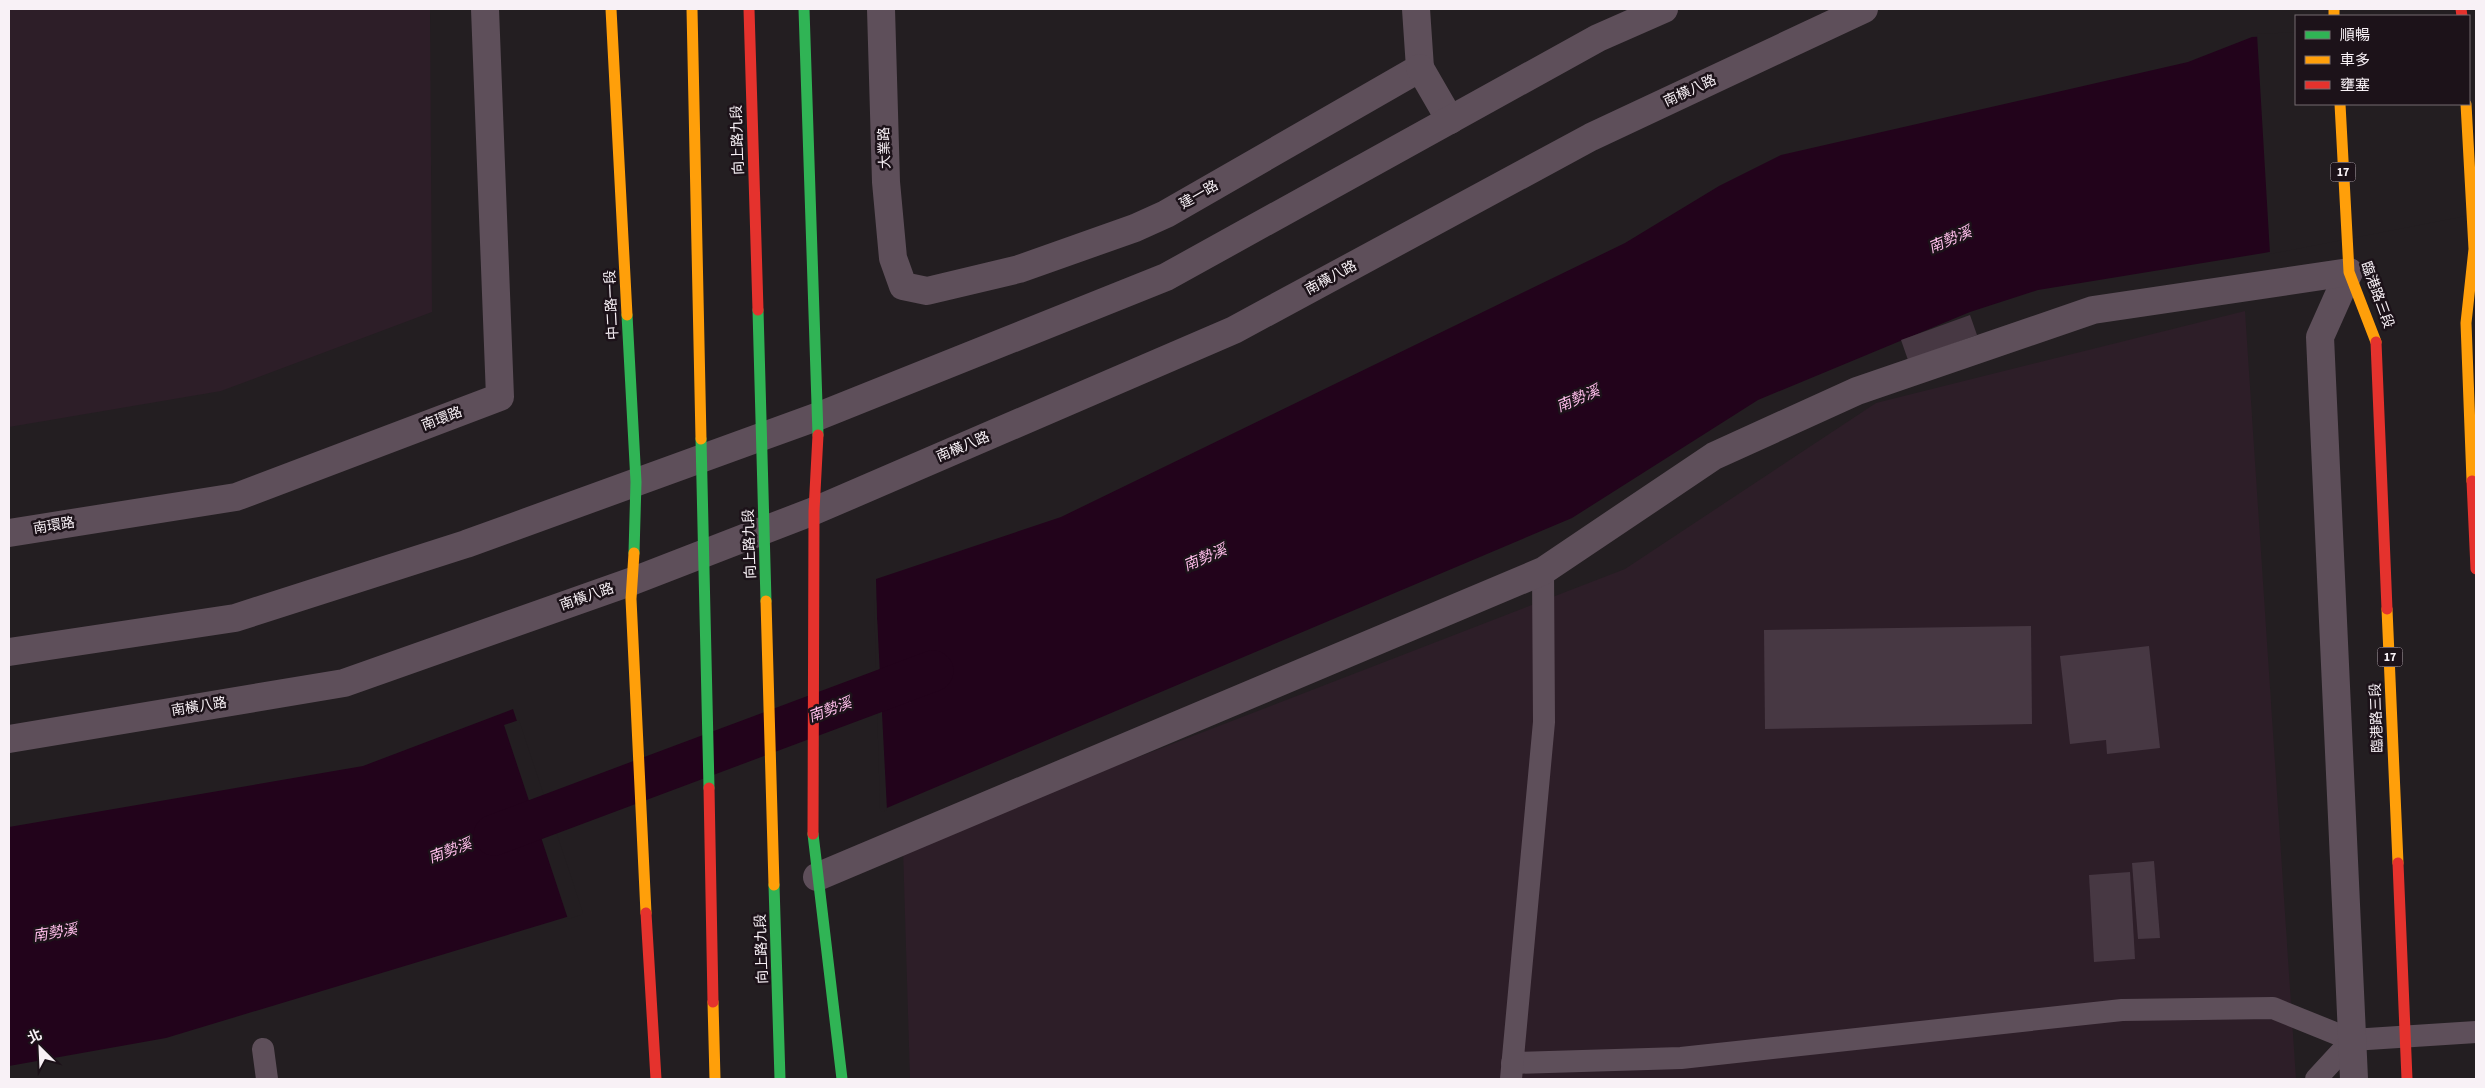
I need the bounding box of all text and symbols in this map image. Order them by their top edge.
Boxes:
legend [2295,15,2470,105]
text: 順暢 [2340,25,2370,46]
text: 車多 [2340,50,2370,71]
street label: 南橫八路 [1660,70,1720,112]
text: 壅塞 [2340,75,2370,96]
street label: 向上路九段 [727,105,749,175]
street label: 大業路 [874,127,896,169]
road number: 17 [2330,162,2356,182]
street label: 建一路 [1176,176,1222,214]
water label: 南勢溪 [1925,221,1977,258]
street label: 南橫八路 [1302,256,1360,300]
street label: 臨港路三段 [2356,259,2398,331]
street label: 中二路一段 [600,270,624,340]
water label: 南勢溪 [1553,380,1605,417]
street label: 南環路 [419,402,465,436]
street label: 南橫八路 [933,427,993,467]
street label: 向上路九段 [739,509,761,579]
street label: 南環路 [32,513,76,539]
water label: 南勢溪 [1180,539,1232,576]
street label: 南橫八路 [557,578,617,616]
road number: 17 [2378,648,2402,666]
street label: 臨港路三段 [2366,683,2388,753]
water label: 南勢溪 [805,692,857,728]
street label: 南橫八路 [170,693,228,721]
water label: 南勢溪 [425,833,477,869]
street label: 向上路九段 [751,914,773,984]
water label: 南勢溪 [31,919,81,947]
north arrow [15,1023,65,1073]
text: 北 [25,1025,46,1049]

